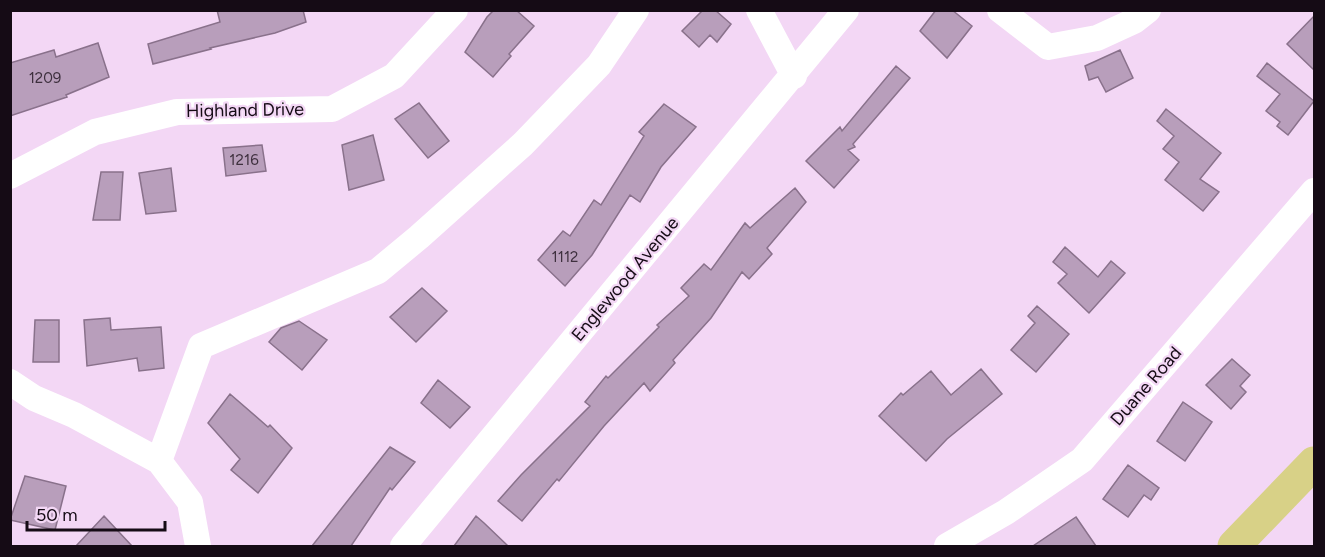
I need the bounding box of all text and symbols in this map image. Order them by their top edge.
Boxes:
house number: 1209 [29,69,61,87]
street label: Highland Drive [186,98,304,122]
house number: 1216 [229,151,259,169]
street label: Englewood Avenue [567,212,683,346]
house number: 1112 [552,248,578,266]
street label: Duane Road [1106,342,1186,430]
scale bar [27,494,165,532]
text: 50 m [36,504,78,526]

